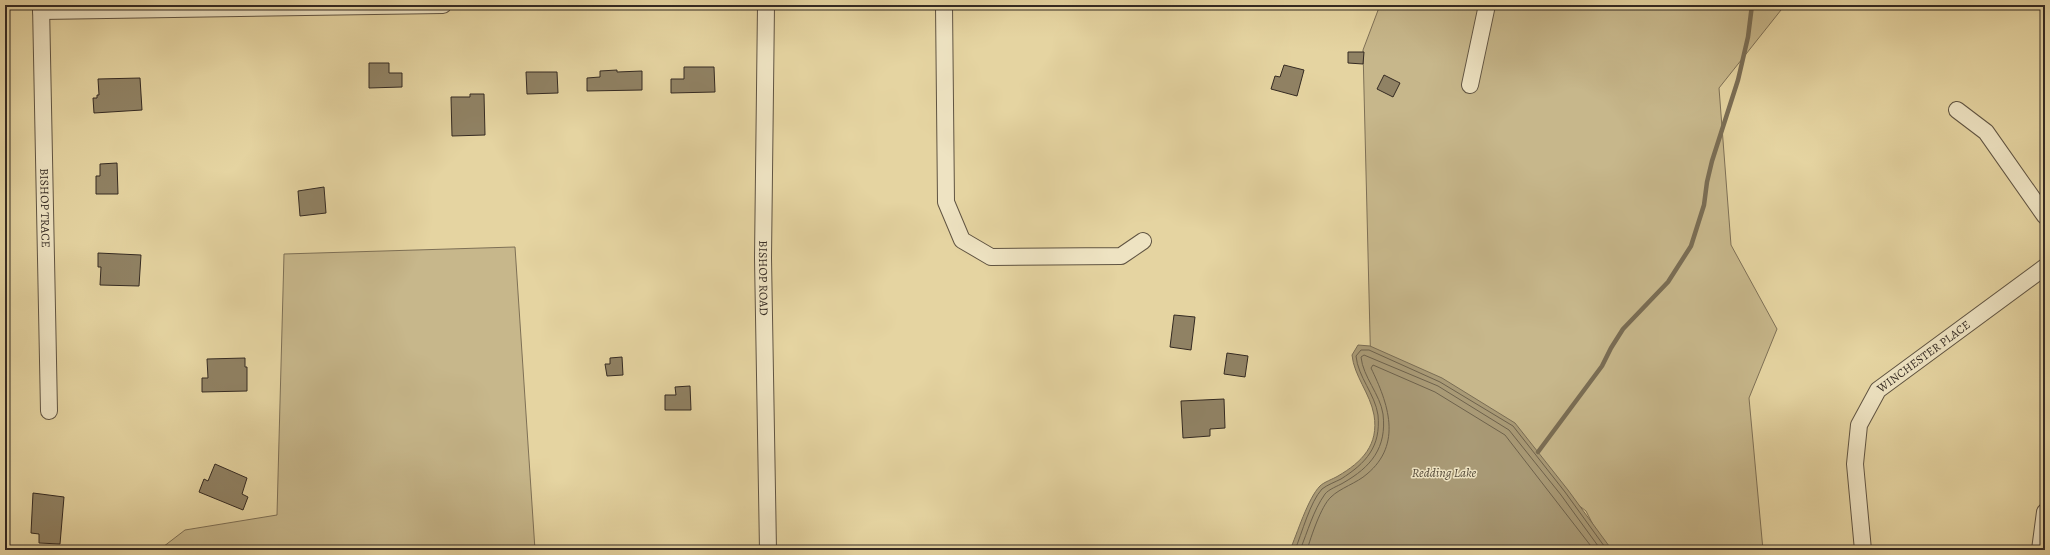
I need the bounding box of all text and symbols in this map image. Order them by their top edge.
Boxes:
street label: BISHOP TRACE [36,168,54,248]
street label: BISHOP ROAD [755,240,772,316]
street label: WINCHESTER PLACE [1873,317,1973,397]
water label: Redding Lake [1412,464,1476,481]

